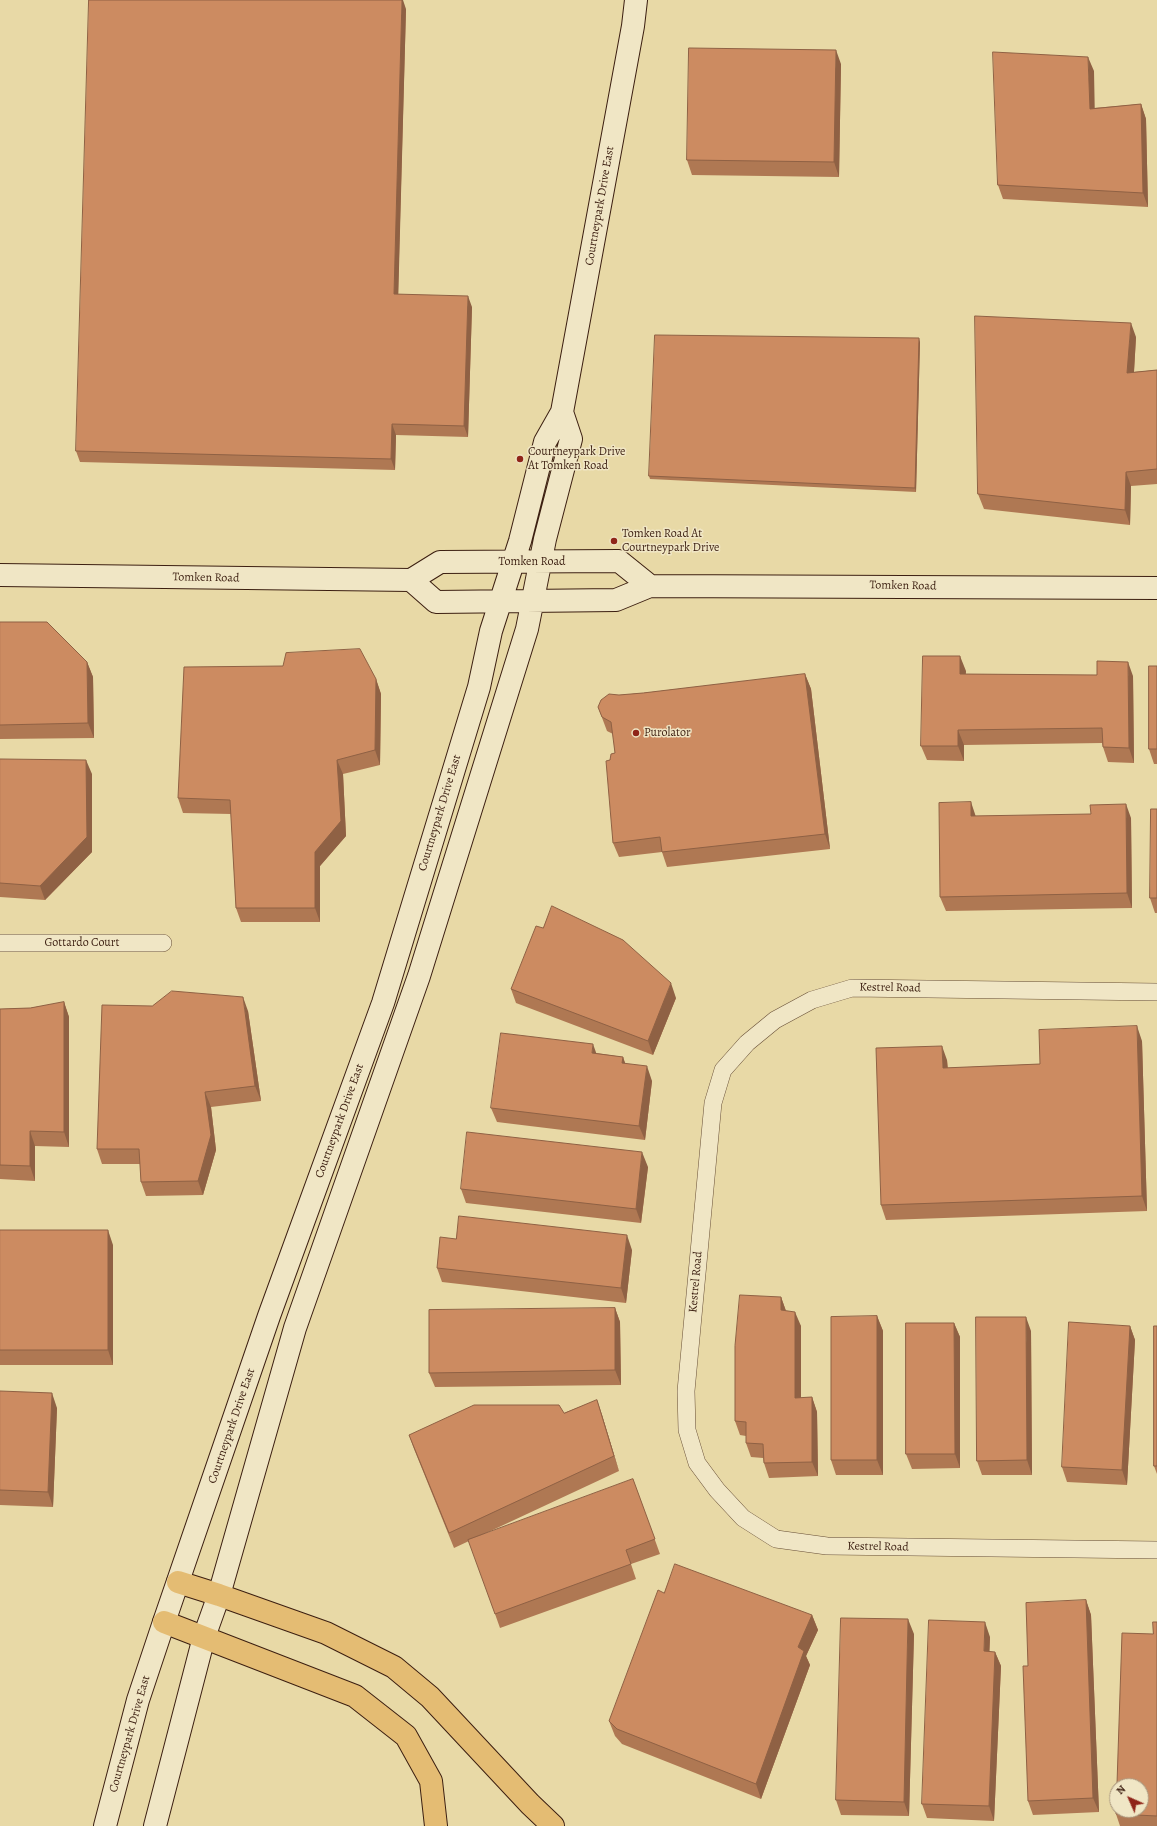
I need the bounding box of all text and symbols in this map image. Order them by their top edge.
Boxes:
street label: Courtneypark Drive East [582,145,618,267]
place label: Courtneypark Drive At Tomken Road [528,445,625,473]
marker: Courtneypark Drive At Tomken Road [515,454,525,464]
place label: Tomken Road At Courtneypark Drive [622,527,719,555]
marker: Tomken Road At Courtneypark Drive [609,536,619,546]
street label: Tomken Road [499,555,565,569]
street label: Tomken Road [172,570,240,586]
street label: Tomken Road [869,578,937,594]
place label: Purolator [644,726,691,740]
marker: Purolator [631,728,641,738]
street label: Courtneypark Drive East [415,753,465,873]
street label: Gottardo Court [45,936,119,950]
street label: Kestrel Road [859,980,921,996]
street label: Courtneypark Drive East [313,1062,367,1180]
street label: Kestrel Road [686,1251,706,1313]
street label: Courtneypark Drive East [205,1366,259,1486]
street label: Kestrel Road [847,1539,909,1555]
street label: Courtneypark Drive East [106,1674,154,1794]
north arrow [1109,1778,1149,1818]
text: N [1113,1782,1129,1798]

